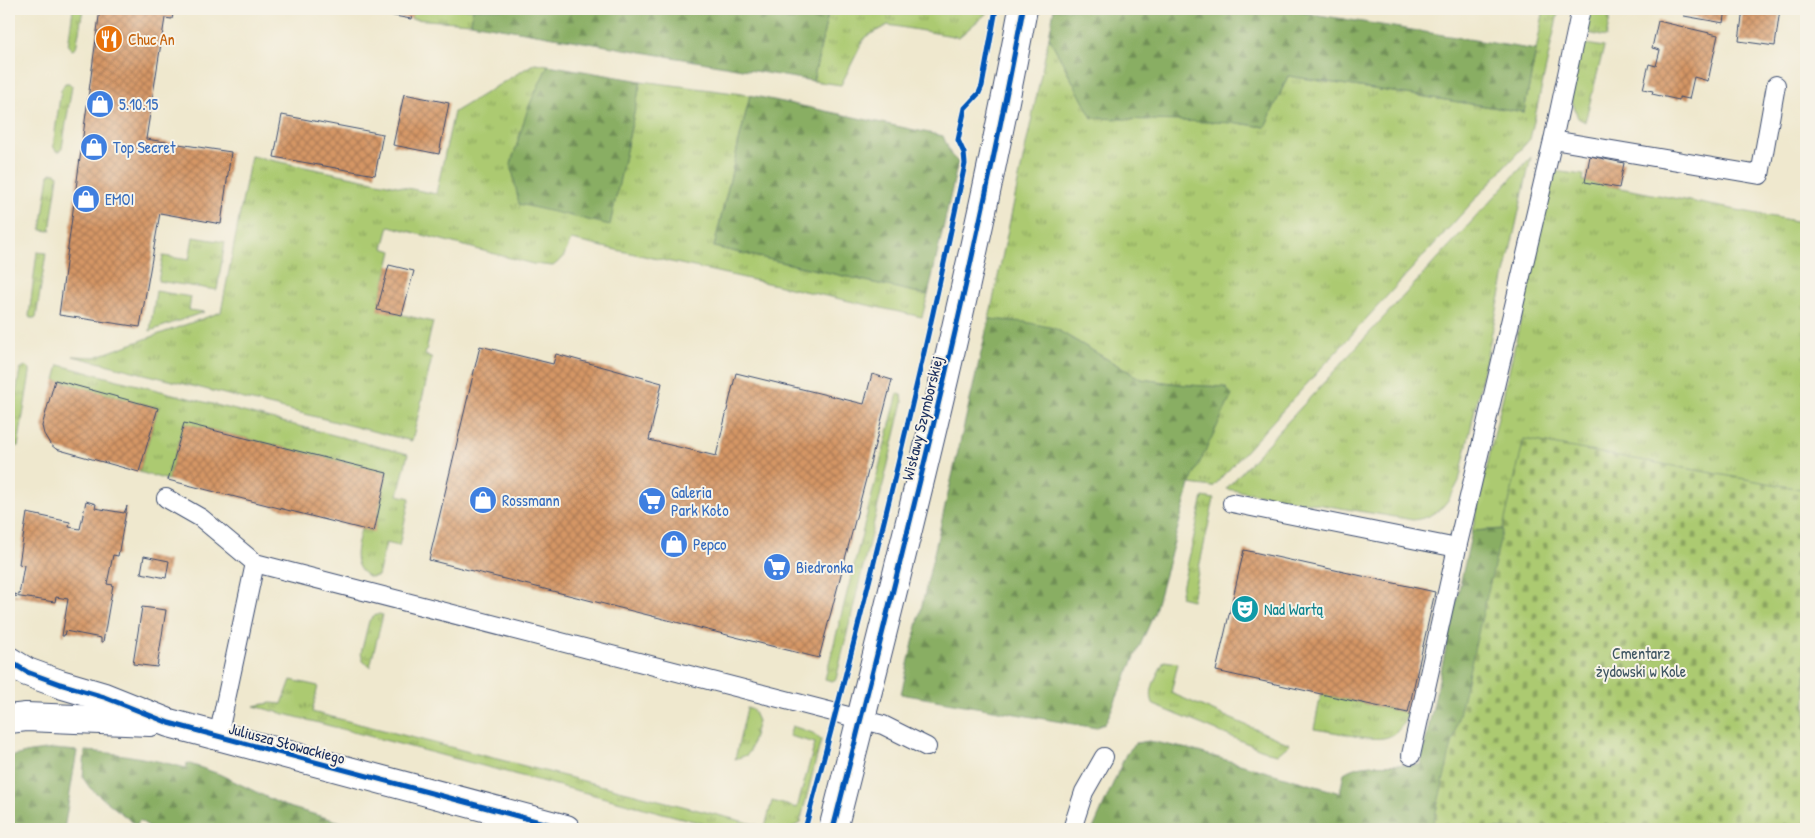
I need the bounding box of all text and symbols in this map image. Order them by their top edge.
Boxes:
restaurant icon: Chuc An [94,24,124,54]
place label: Chuc An [128,28,175,50]
shop icon: 5.10.15 [85,89,115,119]
place label: 5.10.15 [119,93,158,115]
shop icon: Top Secret [79,132,109,162]
place label: Top Secret [113,136,176,158]
shop icon: EMOI [71,184,101,214]
place label: EMOI [105,188,134,210]
street label: Wisławy Szymborskiej [896,354,948,482]
place label: Galeria Park Koło [671,481,729,521]
shop icon: Rossmann [468,485,498,515]
supermarket icon: Galeria Park Koło [637,486,667,516]
place label: Rossmann [502,489,560,511]
shop icon: Pepco [659,529,689,559]
place label: Pepco [693,533,727,555]
supermarket icon: Biedronka [762,552,792,582]
place label: Biedronka [796,556,853,578]
theatre icon: Nad Wartą [1230,594,1260,624]
place label: Nad Wartą [1264,598,1324,620]
park label: Cmentarz żydowski w Kole [1596,642,1687,682]
street label: Juliusza Słowackiego [226,717,348,769]

